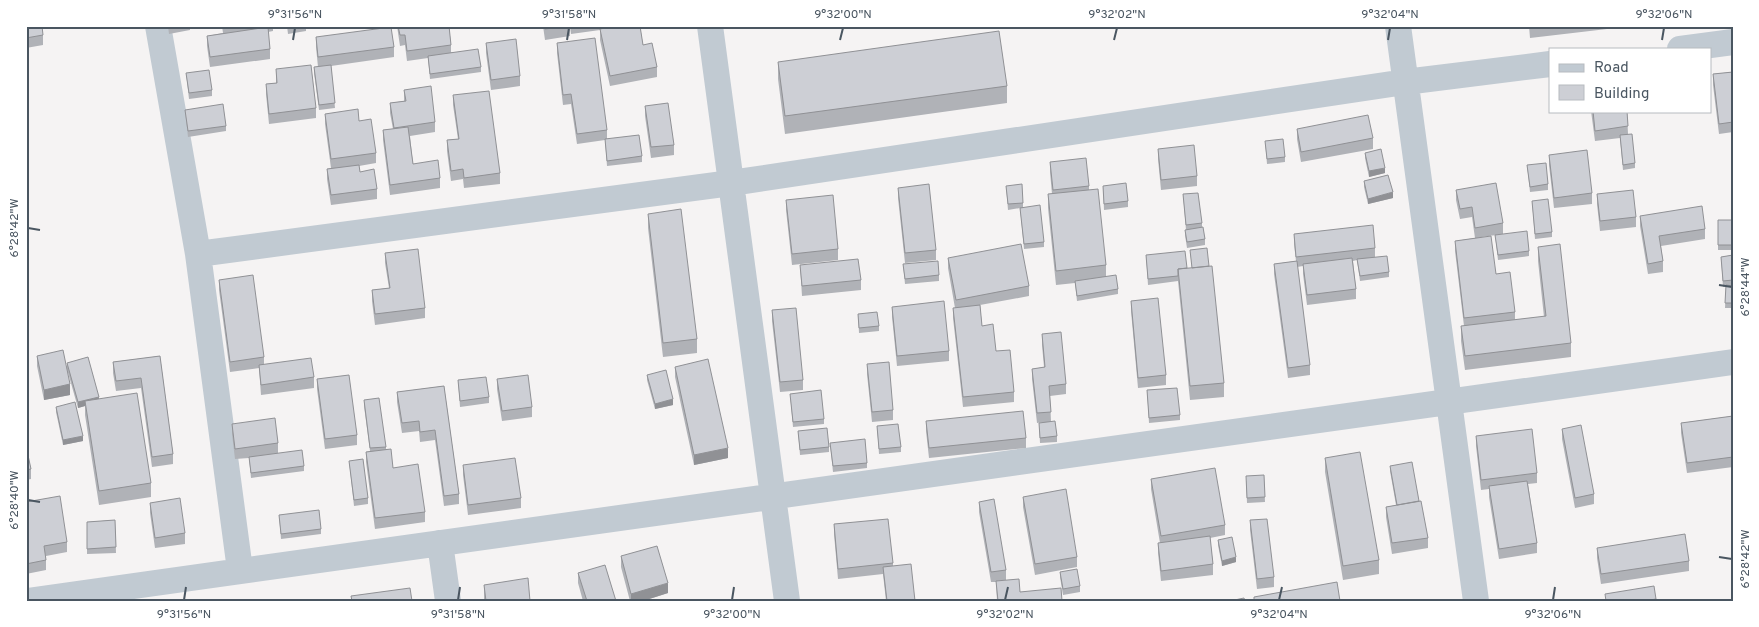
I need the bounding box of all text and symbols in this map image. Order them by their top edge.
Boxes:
text: 9°31'56"N [268,7,322,23]
text: 9°31'58"N [542,7,596,23]
text: 9°32'00"N [814,7,872,23]
text: 9°32'02"N [1088,7,1146,23]
text: 9°32'04"N [1361,7,1419,23]
text: 9°32'06"N [1635,7,1693,23]
legend [1549,48,1712,112]
text: Road [1594,59,1629,78]
text: Building [1594,85,1649,104]
text: 6°28'42"W [7,198,23,258]
text: 6°28'44"W [1738,257,1754,317]
text: 6°28'40"W [7,470,23,530]
text: 6°28'42"W [1738,529,1754,589]
text: 9°31'56"N [157,607,211,623]
text: 9°31'58"N [431,607,485,623]
text: 9°32'00"N [703,607,761,623]
text: 9°32'02"N [976,607,1034,623]
text: 9°32'04"N [1250,607,1308,623]
text: 9°32'06"N [1524,607,1582,623]

